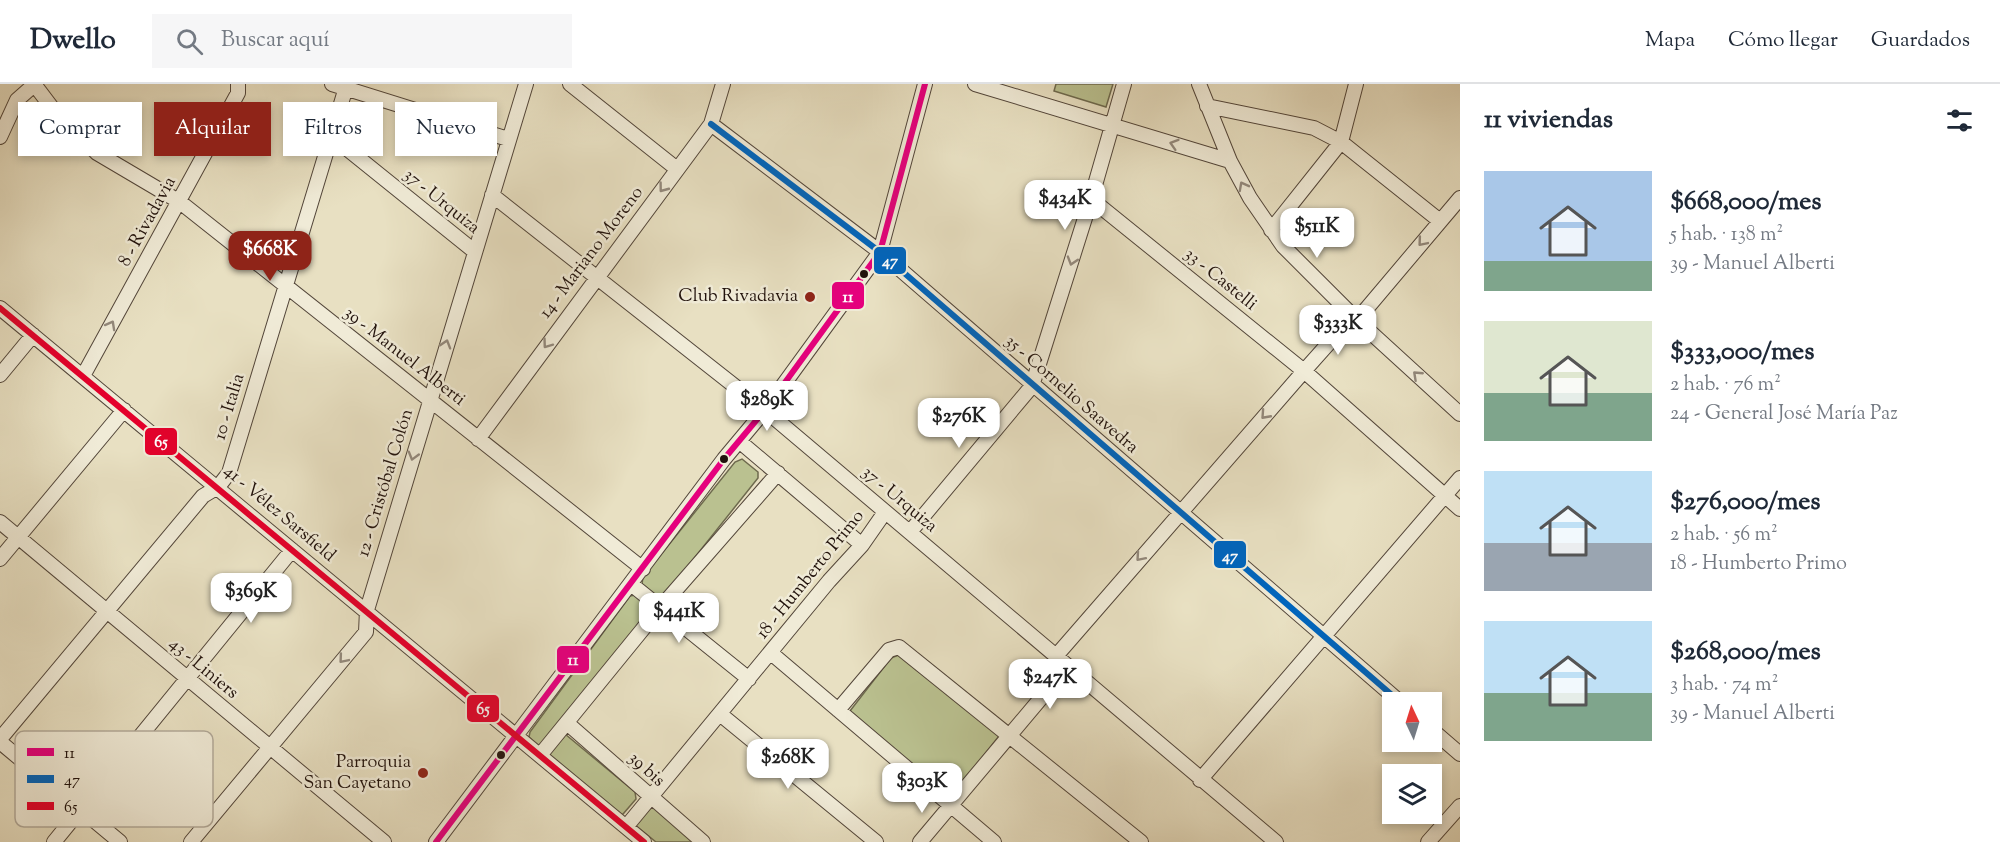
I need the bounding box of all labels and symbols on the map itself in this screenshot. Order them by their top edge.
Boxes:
one-way arrow [1169,139,1180,151]
street label: 37 - Urquiza [397,163,485,241]
street label: 8 - Rivadavia [113,172,183,272]
pin: $434K [1023,180,1107,231]
street label: 14 - Mariano Moreno [534,181,650,324]
one-way arrow [659,181,670,192]
one-way arrow [1239,182,1250,192]
pin: $511K [1275,208,1359,259]
pin: $668K [228,231,312,282]
one-way arrow [1419,235,1430,246]
street label: 33 - Castelli [1178,242,1262,318]
line badge: 47 [873,246,907,275]
text: 47 [881,251,899,274]
one-way arrow [1067,255,1079,266]
unlabelled marker [858,268,870,280]
line badge: 11 [831,281,865,310]
place label: Club Rivadavia [678,284,798,310]
text: 11 [843,287,854,310]
marker: Club Rivadavia [803,290,817,304]
street label: 39 - Manuel Alberti [337,301,471,413]
pin: $333K [1296,305,1380,356]
one-way arrow [104,321,115,331]
street label: 35 - Cornelio Saavedra [998,330,1144,460]
one-way arrow [543,338,554,349]
one-way arrow [439,339,451,350]
street label: 10 - Italia [208,371,252,443]
one-way arrow [1413,371,1424,382]
pin: $289K [725,381,809,432]
pin: $276K [917,398,1001,449]
street label: 12 - Cristóbal Colón [351,405,421,560]
one-way arrow [1261,408,1272,419]
line badge: 65 [144,427,178,456]
text: 65 [154,432,168,455]
one-way arrow [408,450,420,461]
unlabelled marker [718,453,730,465]
street label: 41 - Vélez Sarsfield [217,459,341,569]
street label: 37 - Urquiza [855,460,943,540]
street label: 18 - Humberto Primo [751,505,871,645]
line badge: 47 [1213,540,1247,569]
text: 47 [1221,546,1239,569]
one-way arrow [1137,550,1148,561]
pin: $369K [209,573,293,624]
pin: $441K [637,593,721,644]
street label: 43 - Liniers [162,632,244,706]
line badge: 11 [556,645,590,674]
text: 11 [568,650,579,673]
one-way arrow [340,652,351,663]
pin: $247K [1008,659,1092,710]
north arrow [1382,692,1442,752]
line badge: 65 [466,694,500,723]
text: 65 [476,699,490,722]
legend [15,731,213,827]
pin: $268K [746,739,830,790]
text: 11 [64,743,75,766]
street label: 39 bis [622,746,670,794]
unlabelled marker [495,749,507,761]
place label: Parroquia San Cayetano [304,750,411,797]
pin: $303K [880,763,964,814]
marker: Parroquia San Cayetano [416,766,430,780]
text: 47 [64,770,80,793]
text: 65 [64,797,78,820]

